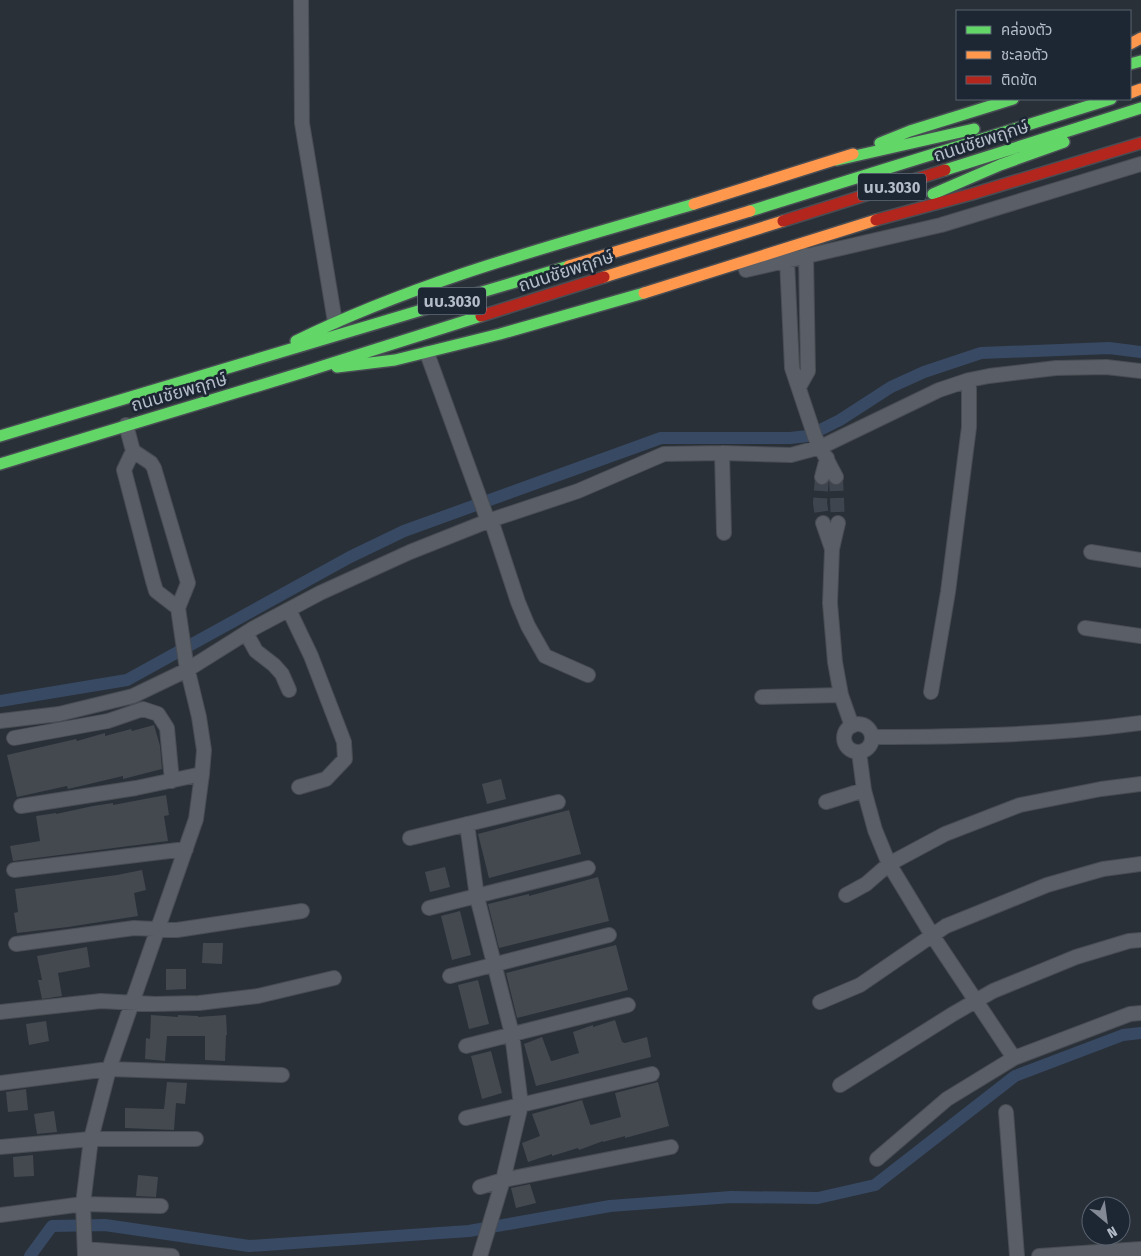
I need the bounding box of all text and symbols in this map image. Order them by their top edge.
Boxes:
legend [956,10,1131,100]
text: คล่องตัว [1001,21,1052,39]
text: ชะลอตัว [1001,46,1048,64]
text: ติดขัด [1001,71,1037,89]
street label: ถนนชัยพฤกษ์ [930,115,1032,167]
road number: นบ.3030 [858,173,926,200]
street label: ถนนชัยพฤกษ์ [515,245,617,297]
road number: นบ.3030 [418,288,486,314]
street label: ถนนชัยพฤกษ์ [128,368,230,416]
north arrow [1081,1196,1131,1246]
text: N [1104,1222,1120,1241]

